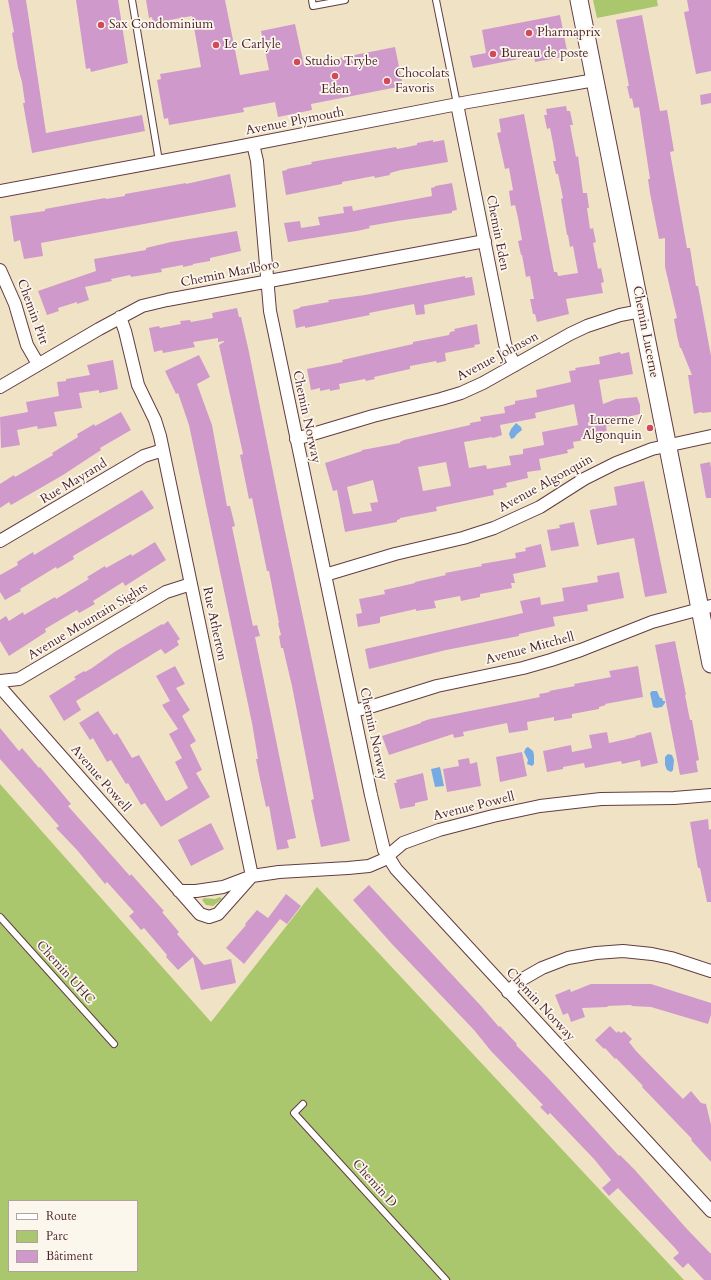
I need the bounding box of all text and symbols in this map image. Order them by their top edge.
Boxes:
place label: Sax Condominium [109,17,213,33]
marker: Sax Condominium [96,20,106,30]
place label: Pharmaprix [537,25,601,41]
marker: Pharmaprix [524,28,534,38]
place label: Le Carlyle [224,37,281,53]
marker: Le Carlyle [211,40,221,50]
place label: Bureau de poste [501,46,588,62]
marker: Bureau de poste [488,49,498,59]
place label: Studio Trybe [305,54,378,70]
marker: Studio Trybe [292,57,302,67]
place label: Chocolats Favoris [395,66,449,97]
marker: Eden [330,71,340,81]
marker: Chocolats Favoris [382,76,392,86]
place label: Eden [321,82,349,98]
street label: Avenue Plymouth [244,105,346,139]
street label: Chemin Eden [482,194,512,272]
street label: Chemin Marlboro [179,257,281,291]
street label: Chemin Pitt [13,277,51,347]
street label: Chemin Lucerne [628,285,662,379]
street label: Avenue Johnson [454,329,542,385]
street label: Chemin Norway [289,369,323,465]
place label: Lucerne / Algonquin [583,413,642,444]
marker: Lucerne / Algonquin [645,423,655,433]
street label: Avenue Algonquin [496,452,596,516]
street label: Rue Mayrand [38,456,110,508]
street label: Avenue Mountain Sights [25,580,151,664]
street label: Rue Atherton [199,586,229,662]
street label: Avenue Mitchell [484,630,576,668]
street label: Chemin Norway [356,686,390,782]
street label: Avenue Powell [67,742,133,816]
street label: Avenue Powell [432,789,516,825]
street label: Chemin UHC [32,938,98,1008]
street label: Chemin Norway [502,965,578,1045]
street label: Chemin D [348,1157,400,1211]
legend [8,1200,138,1272]
text: Route [46,1208,77,1224]
text: Parc [46,1228,68,1244]
text: Bâtiment [46,1248,93,1264]

